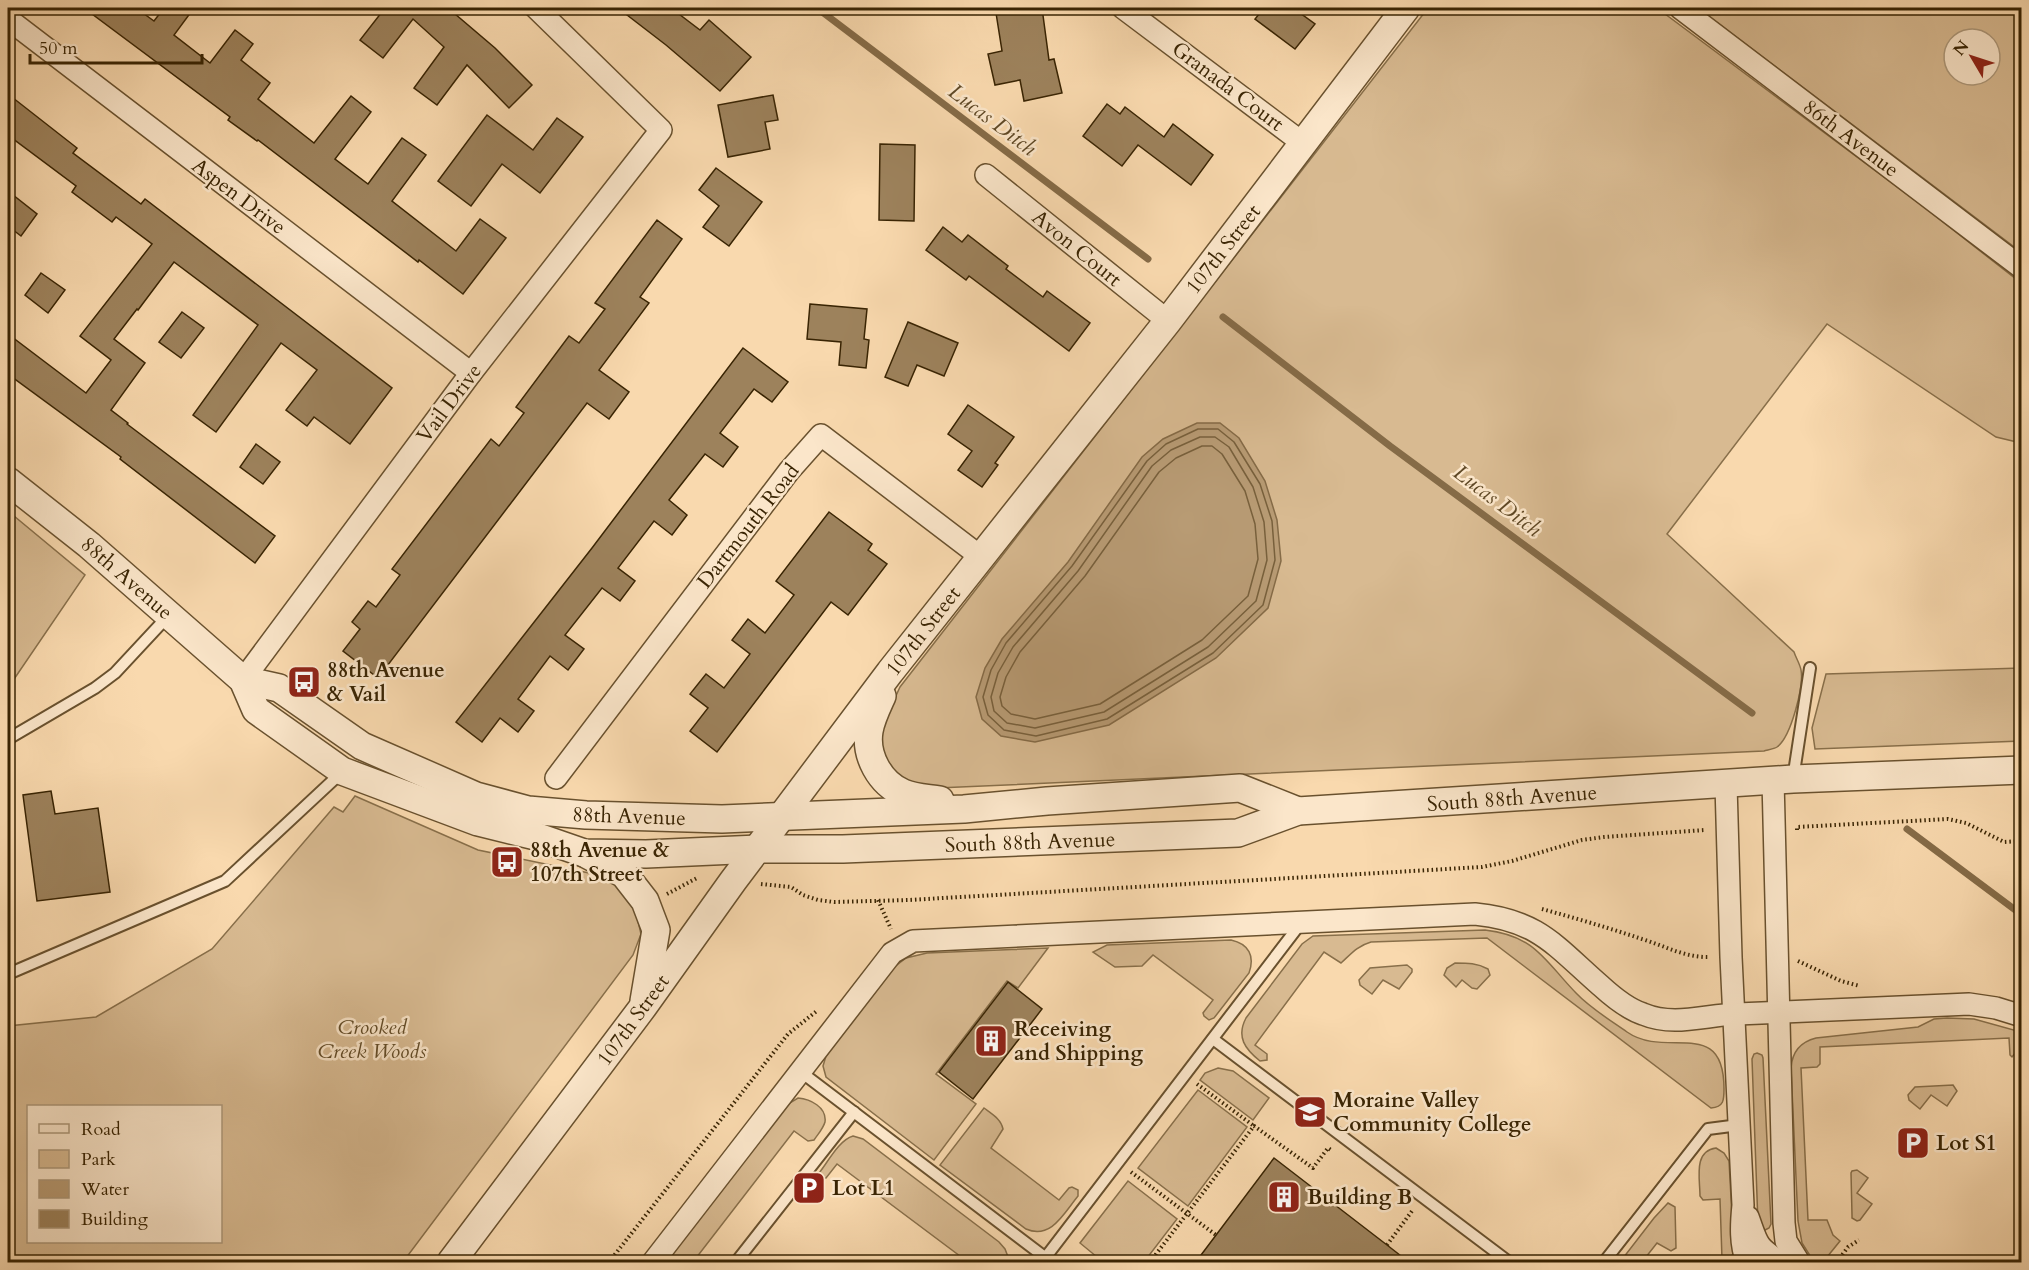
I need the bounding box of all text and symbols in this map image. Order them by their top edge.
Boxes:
scale bar [30,27,202,65]
north arrow [1942,27,2002,87]
street label: Granada Court [1166,35,1290,138]
text: 50 m [39,36,78,61]
text: N [1948,36,1974,61]
water label: Lucas Ditch [942,77,1043,163]
street label: 86th Avenue [1797,93,1905,184]
street label: Aspen Drive [186,151,292,241]
street label: 107th Street [1179,198,1268,300]
street label: Avon Court [1026,203,1128,294]
street label: Vail Drive [410,358,489,449]
street label: Dartmouth Road [690,458,806,595]
water label: Lucas Ditch [1447,458,1548,544]
street label: 88th Avenue [74,530,179,627]
street label: 107th Street [879,580,968,682]
place label: 88th Avenue & Vail [327,656,445,709]
bus stop icon: 88th Avenue & Vail [286,664,322,700]
street label: South 88th Avenue [1426,778,1598,819]
street label: 88th Avenue [572,800,686,833]
street label: South 88th Avenue [944,825,1116,860]
place label: 88th Avenue & 107th Street [530,836,670,889]
bus stop icon: 88th Avenue & 107th Street [489,844,525,880]
street label: 107th Street [590,968,677,1072]
park label: Crooked Creek Woods [318,1013,426,1066]
place label: Receiving and Shipping [1014,1015,1144,1068]
building icon: Receiving and Shipping [973,1023,1009,1059]
place label: Moraine Valley Community College [1333,1086,1531,1139]
school or university icon: Moraine Valley Community College [1292,1094,1328,1130]
legend [27,1105,222,1243]
text: Road [81,1117,121,1142]
parking icon: Lot S1 [1895,1125,1931,1161]
place label: Lot S1 [1936,1129,1997,1158]
text: Park [81,1147,116,1172]
parking icon: Lot L1 [791,1170,827,1206]
place label: Lot L1 [832,1174,895,1203]
text: Water [80,1177,130,1202]
building icon: Building B [1266,1179,1302,1215]
place label: Building B [1307,1183,1412,1212]
text: Building [81,1207,149,1232]

